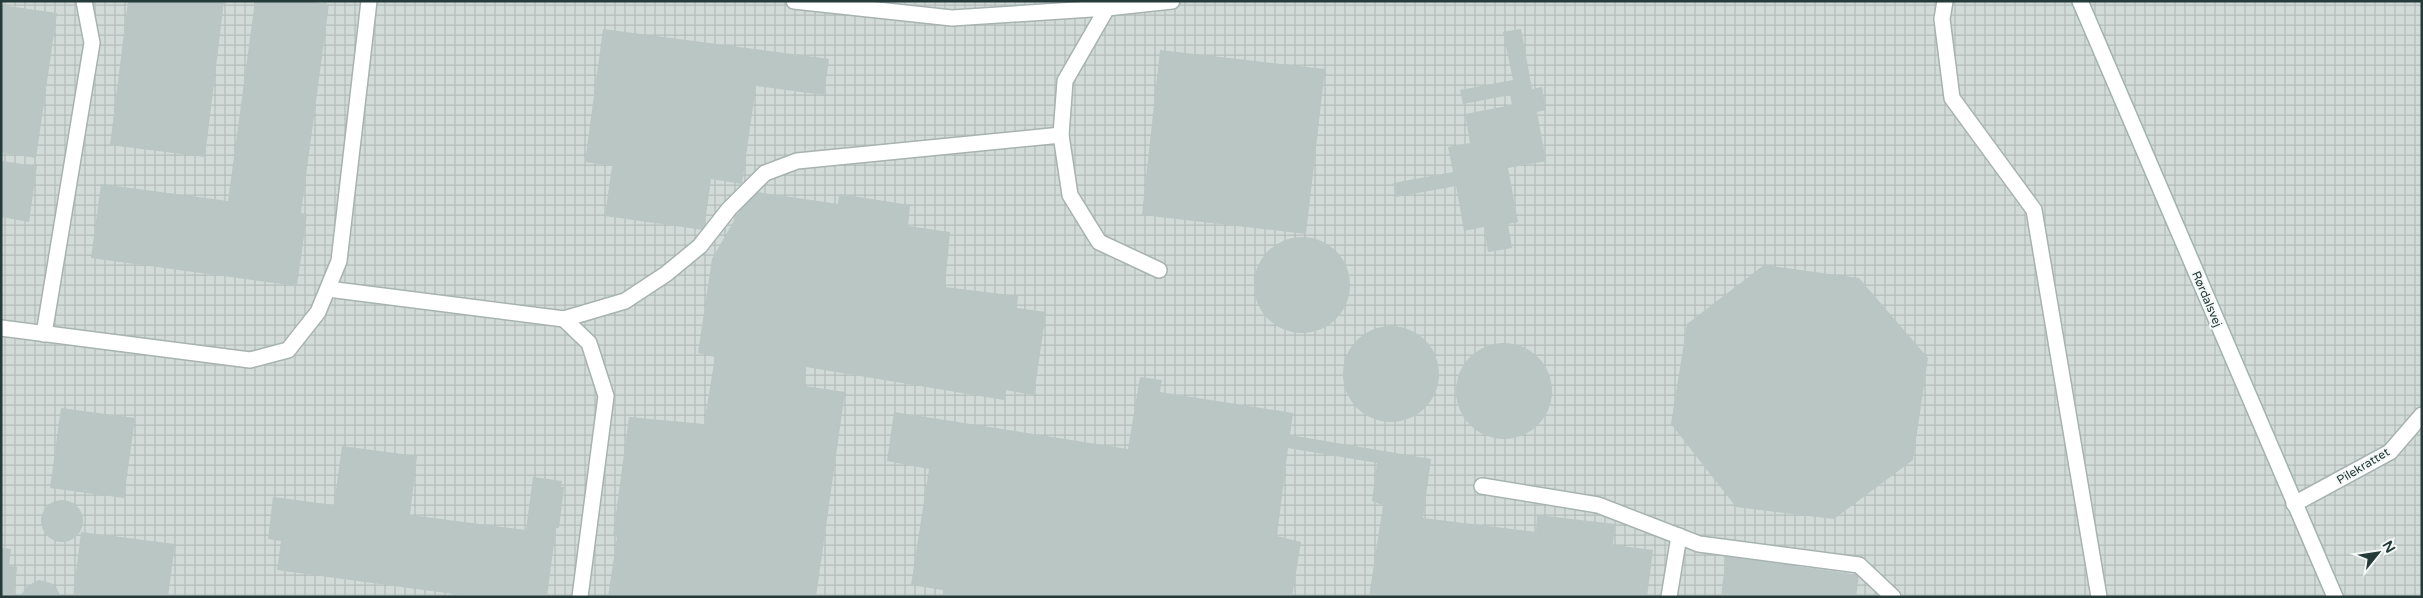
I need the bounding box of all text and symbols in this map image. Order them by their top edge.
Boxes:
street label: Rørdalsvej [2189,269,2225,329]
street label: Pilekrattet [2334,445,2392,487]
north arrow [2353,528,2403,578]
text: N [2379,538,2399,556]

